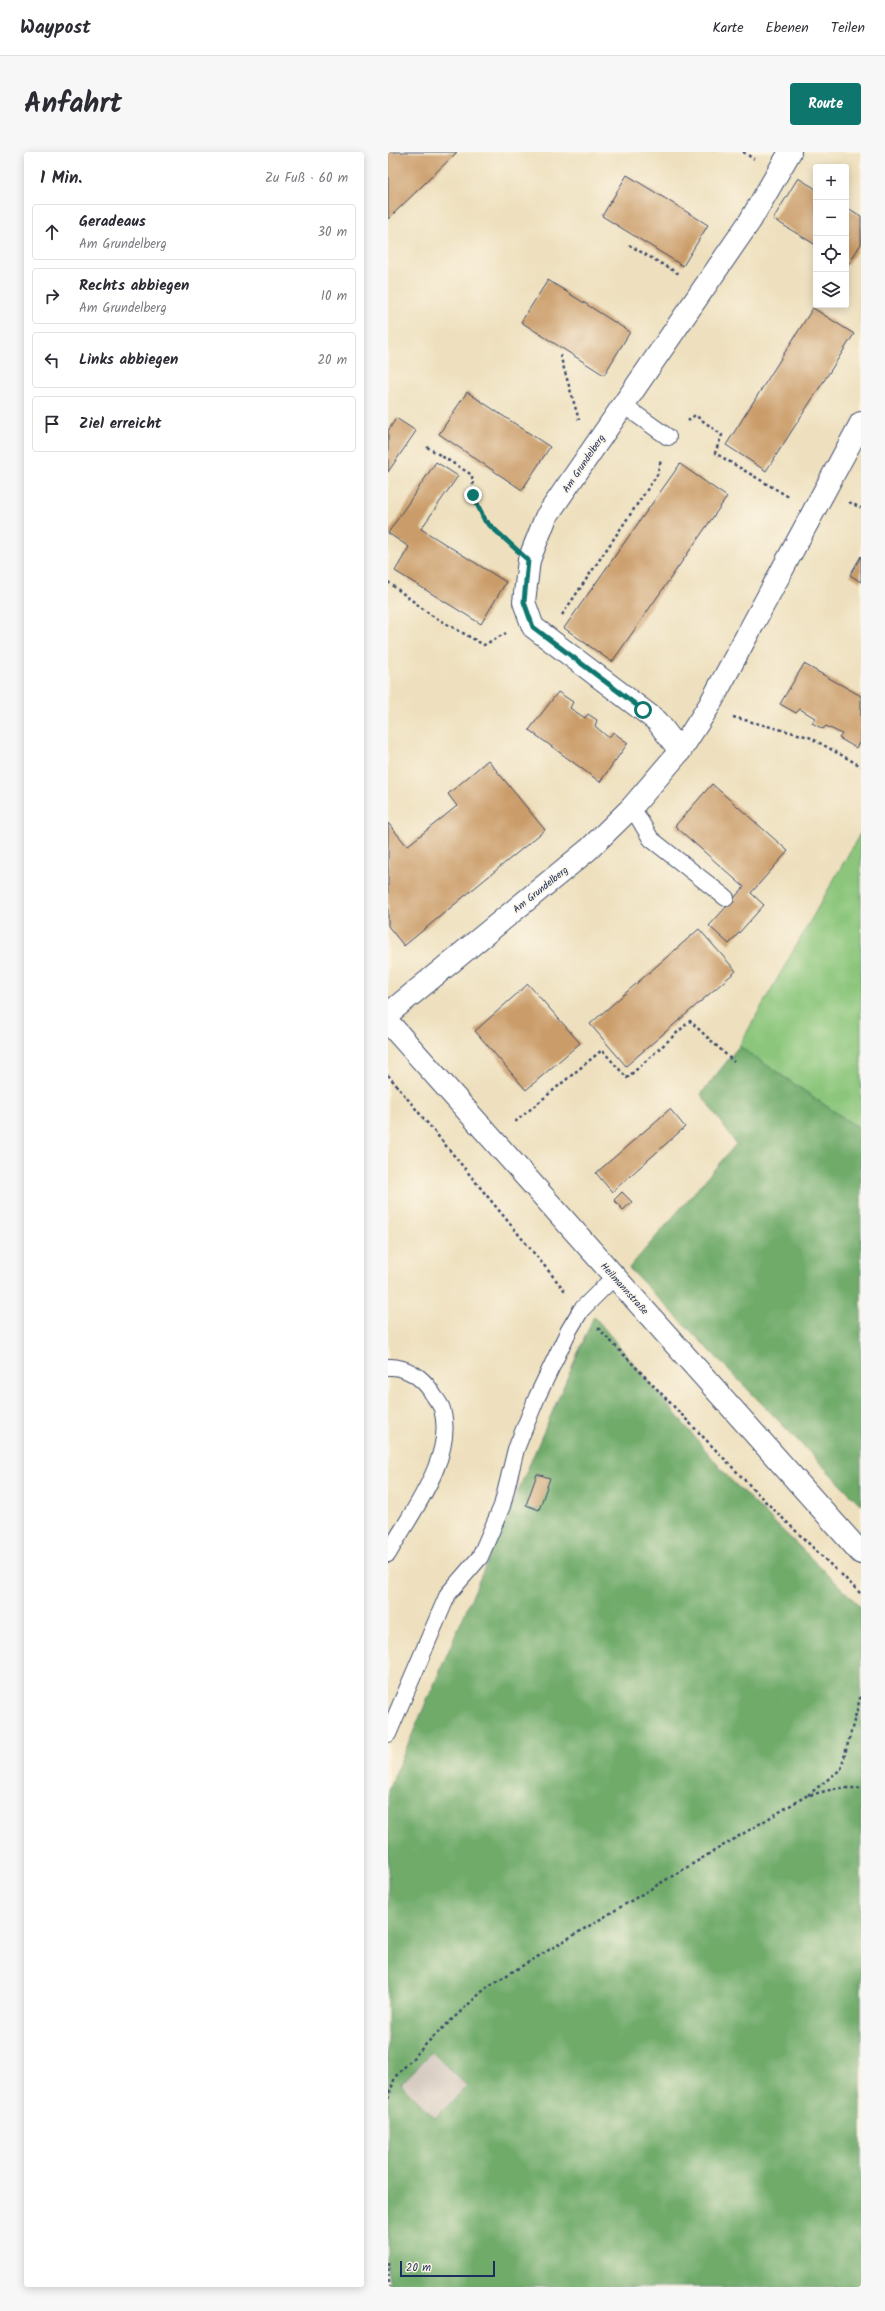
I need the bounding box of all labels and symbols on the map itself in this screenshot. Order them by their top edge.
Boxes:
street label: Am Grundelberg [558,431,609,496]
route end [464,486,482,504]
route start [634,701,652,719]
street label: Am Grundelberg [509,862,572,917]
street label: Heilmannstraße [596,1259,653,1319]
scale bar [400,2259,495,2278]

